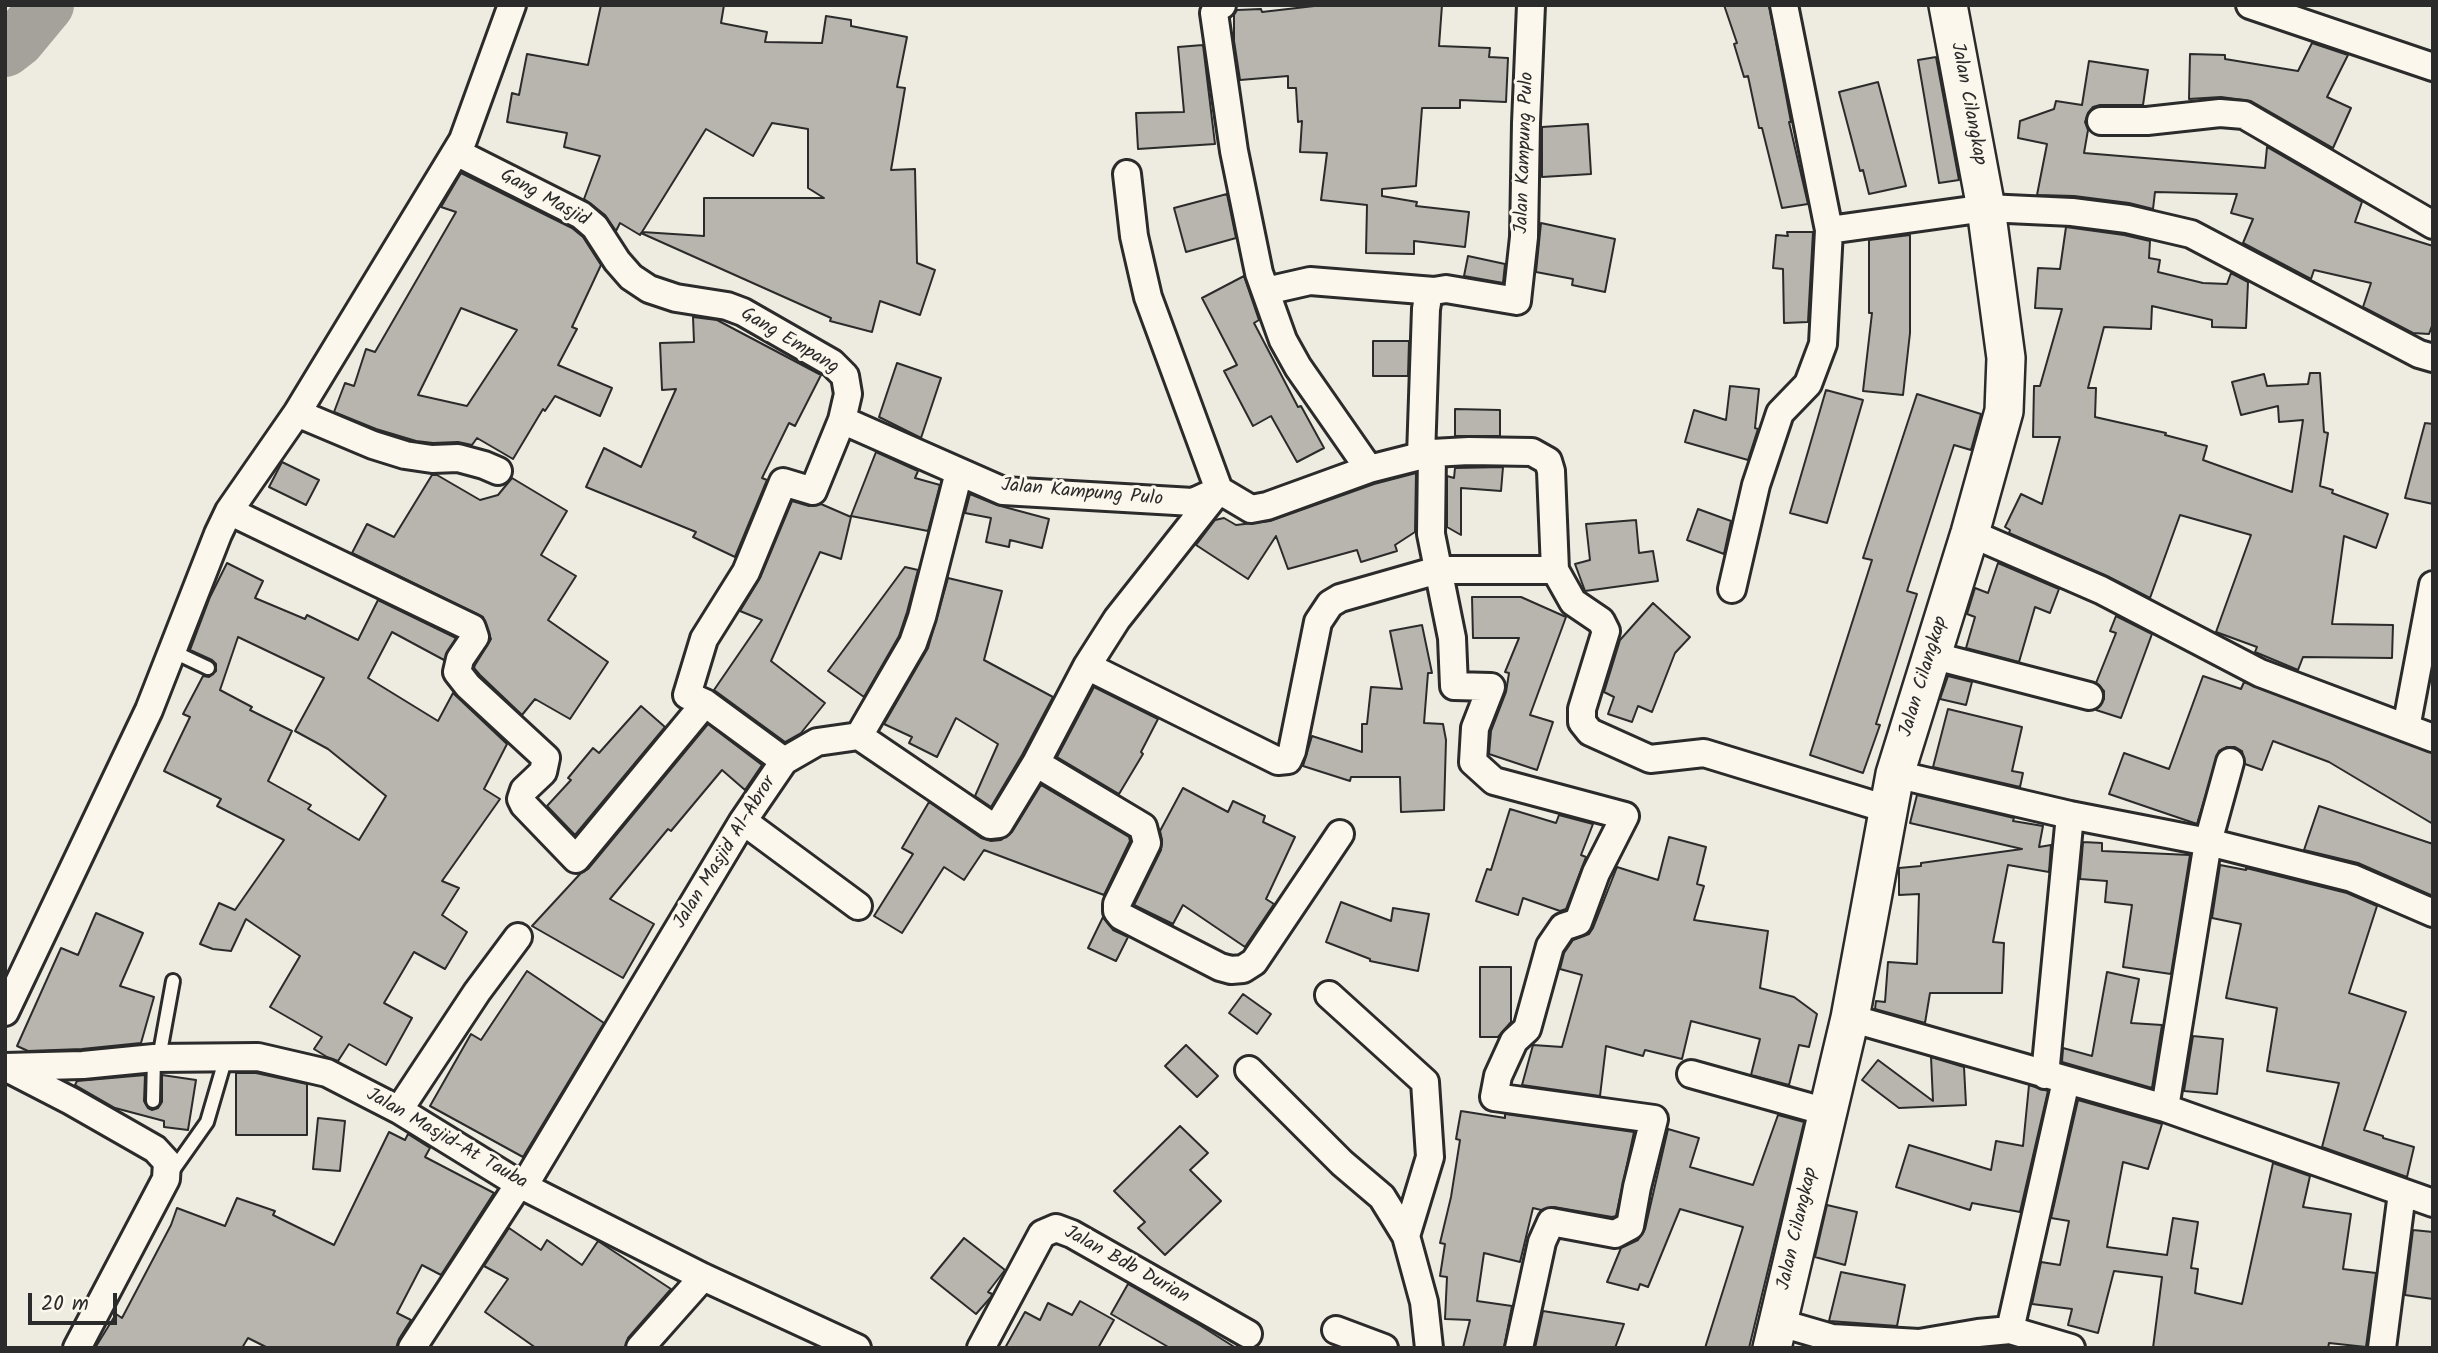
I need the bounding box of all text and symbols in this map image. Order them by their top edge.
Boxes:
street label: Jalan Cilangkap [1944,41,1990,167]
street label: Jalan Kampung Pulo [1512,72,1540,234]
street label: Gang Masjid [496,165,592,233]
street label: Gang Empang [736,304,842,380]
street label: Jalan Kampung Pulo [1000,476,1164,512]
street label: Jalan Cilangkap [1896,614,1954,740]
street label: Jalan Masjid Al-Abror [670,773,782,933]
street label: Jalan Masjid-At Tauba [361,1085,531,1195]
street label: Jalan Cilangkap [1774,1166,1824,1292]
street label: Jalan Bdb Durian [1059,1222,1193,1310]
scale bar [32,1280,121,1324]
text: 20 m [41,1288,89,1321]

